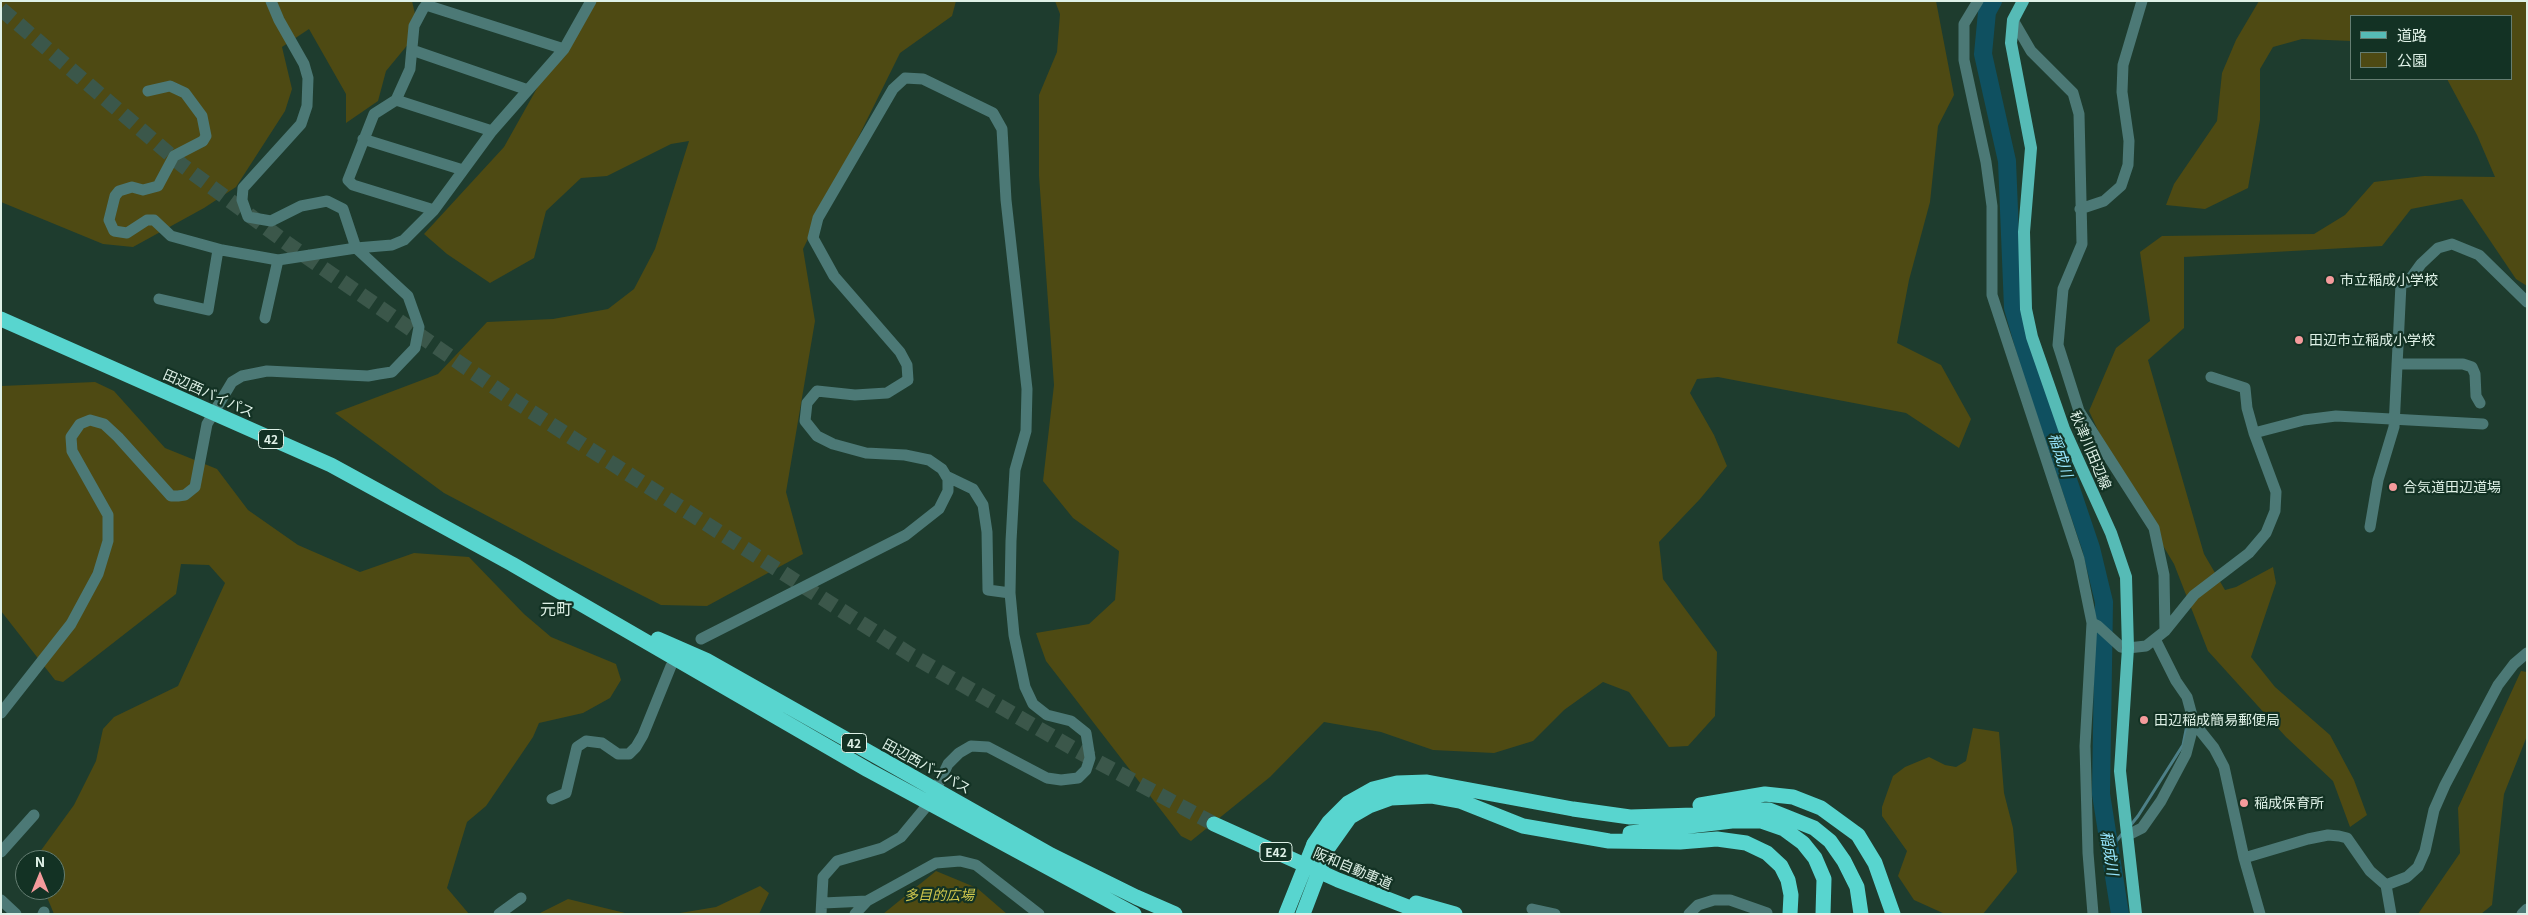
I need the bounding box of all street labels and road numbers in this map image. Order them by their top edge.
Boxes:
street label: 田辺西バイパス [161,365,257,421]
street label: 秋津川田辺線 [2067,408,2115,492]
road number: 42 [258,429,284,448]
road number: 42 [842,734,866,752]
street label: 田辺西バイパス [880,735,974,797]
road number: E42 [1260,842,1292,862]
street label: 阪和自動車道 [1311,844,1395,892]

